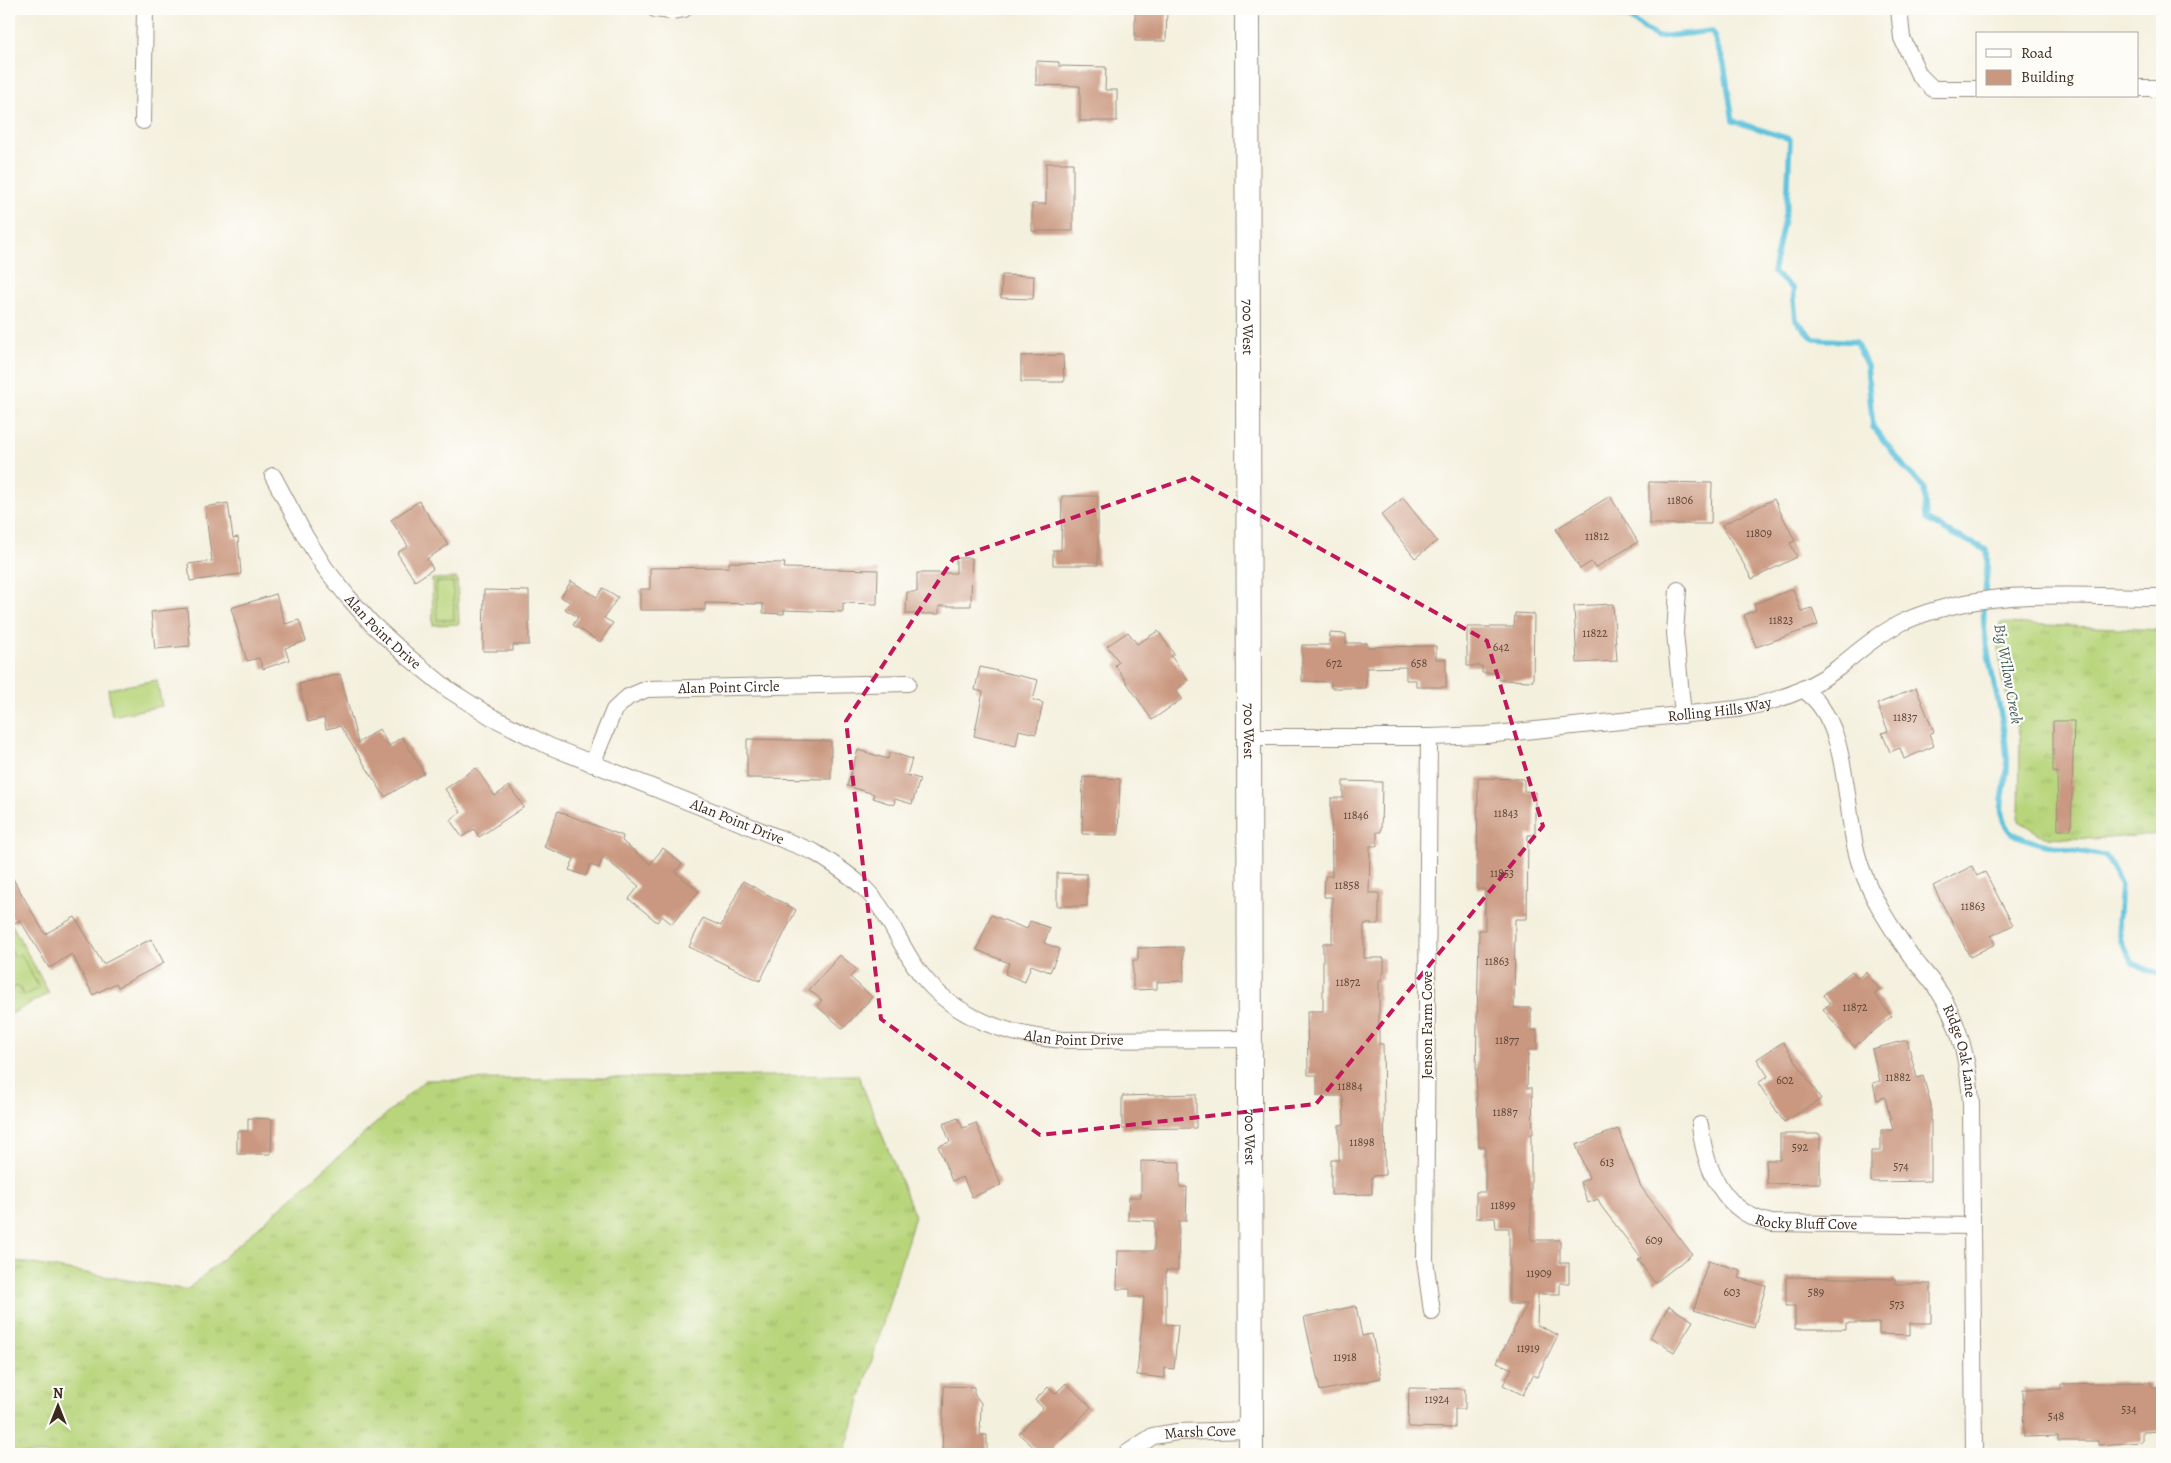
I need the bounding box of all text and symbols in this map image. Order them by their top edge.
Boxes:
legend [1976,32,2138,98]
text: Road [2021,43,2053,63]
text: Building [2021,67,2074,87]
street label: 700 West [1238,299,1258,355]
house number: 11806 [1667,492,1693,508]
house number: 11809 [1746,525,1772,541]
house number: 11812 [1585,528,1609,544]
street label: Alan Point Drive [340,589,426,674]
house number: 11823 [1769,612,1793,628]
water label: Big Willow Creek [1988,622,2028,726]
house number: 11822 [1582,625,1608,641]
house number: 642 [1493,639,1510,655]
house number: 672 [1326,655,1342,671]
house number: 658 [1411,655,1427,671]
street label: Alan Point Circle [677,676,780,698]
street label: Rolling Hills Way [1667,692,1774,726]
street label: 700 West [1239,703,1259,759]
house number: 11837 [1893,709,1918,725]
street label: Alan Point Drive [687,793,788,849]
house number: 11843 [1494,805,1518,821]
house number: 11846 [1343,807,1369,823]
house number: 11853 [1490,865,1514,881]
house number: 11858 [1334,877,1360,893]
house number: 11863 [1961,898,1985,914]
house number: 11863 [1485,953,1509,969]
street label: Jenson Farm Cove [1417,970,1437,1079]
house number: 11872 [1336,974,1361,990]
house number: 11872 [1843,999,1868,1015]
street label: Ridge Oak Lane [1938,1001,1981,1099]
street label: Alan Point Drive [1022,1025,1124,1050]
house number: 11877 [1495,1032,1520,1048]
house number: 11882 [1885,1069,1911,1085]
house number: 602 [1776,1072,1794,1088]
house number: 11884 [1337,1078,1363,1094]
house number: 11887 [1493,1104,1518,1120]
street label: 700 West [1240,1109,1260,1165]
house number: 11898 [1349,1134,1375,1150]
house number: 592 [1792,1139,1808,1155]
house number: 613 [1600,1154,1614,1170]
house number: 574 [1893,1158,1909,1174]
house number: 11899 [1491,1197,1515,1213]
street label: Rocky Bluff Cove [1752,1209,1858,1234]
house number: 609 [1645,1232,1663,1248]
house number: 11909 [1526,1265,1552,1281]
house number: 603 [1724,1284,1740,1300]
house number: 589 [1808,1284,1824,1300]
house number: 573 [1889,1296,1905,1312]
house number: 11919 [1516,1340,1540,1356]
house number: 11918 [1333,1349,1357,1365]
north arrow [32,1380,82,1430]
text: N [53,1384,63,1403]
house number: 11924 [1425,1391,1450,1407]
house number: 534 [2121,1401,2137,1417]
house number: 548 [2048,1408,2064,1424]
street label: Marsh Cove [1163,1420,1237,1444]

